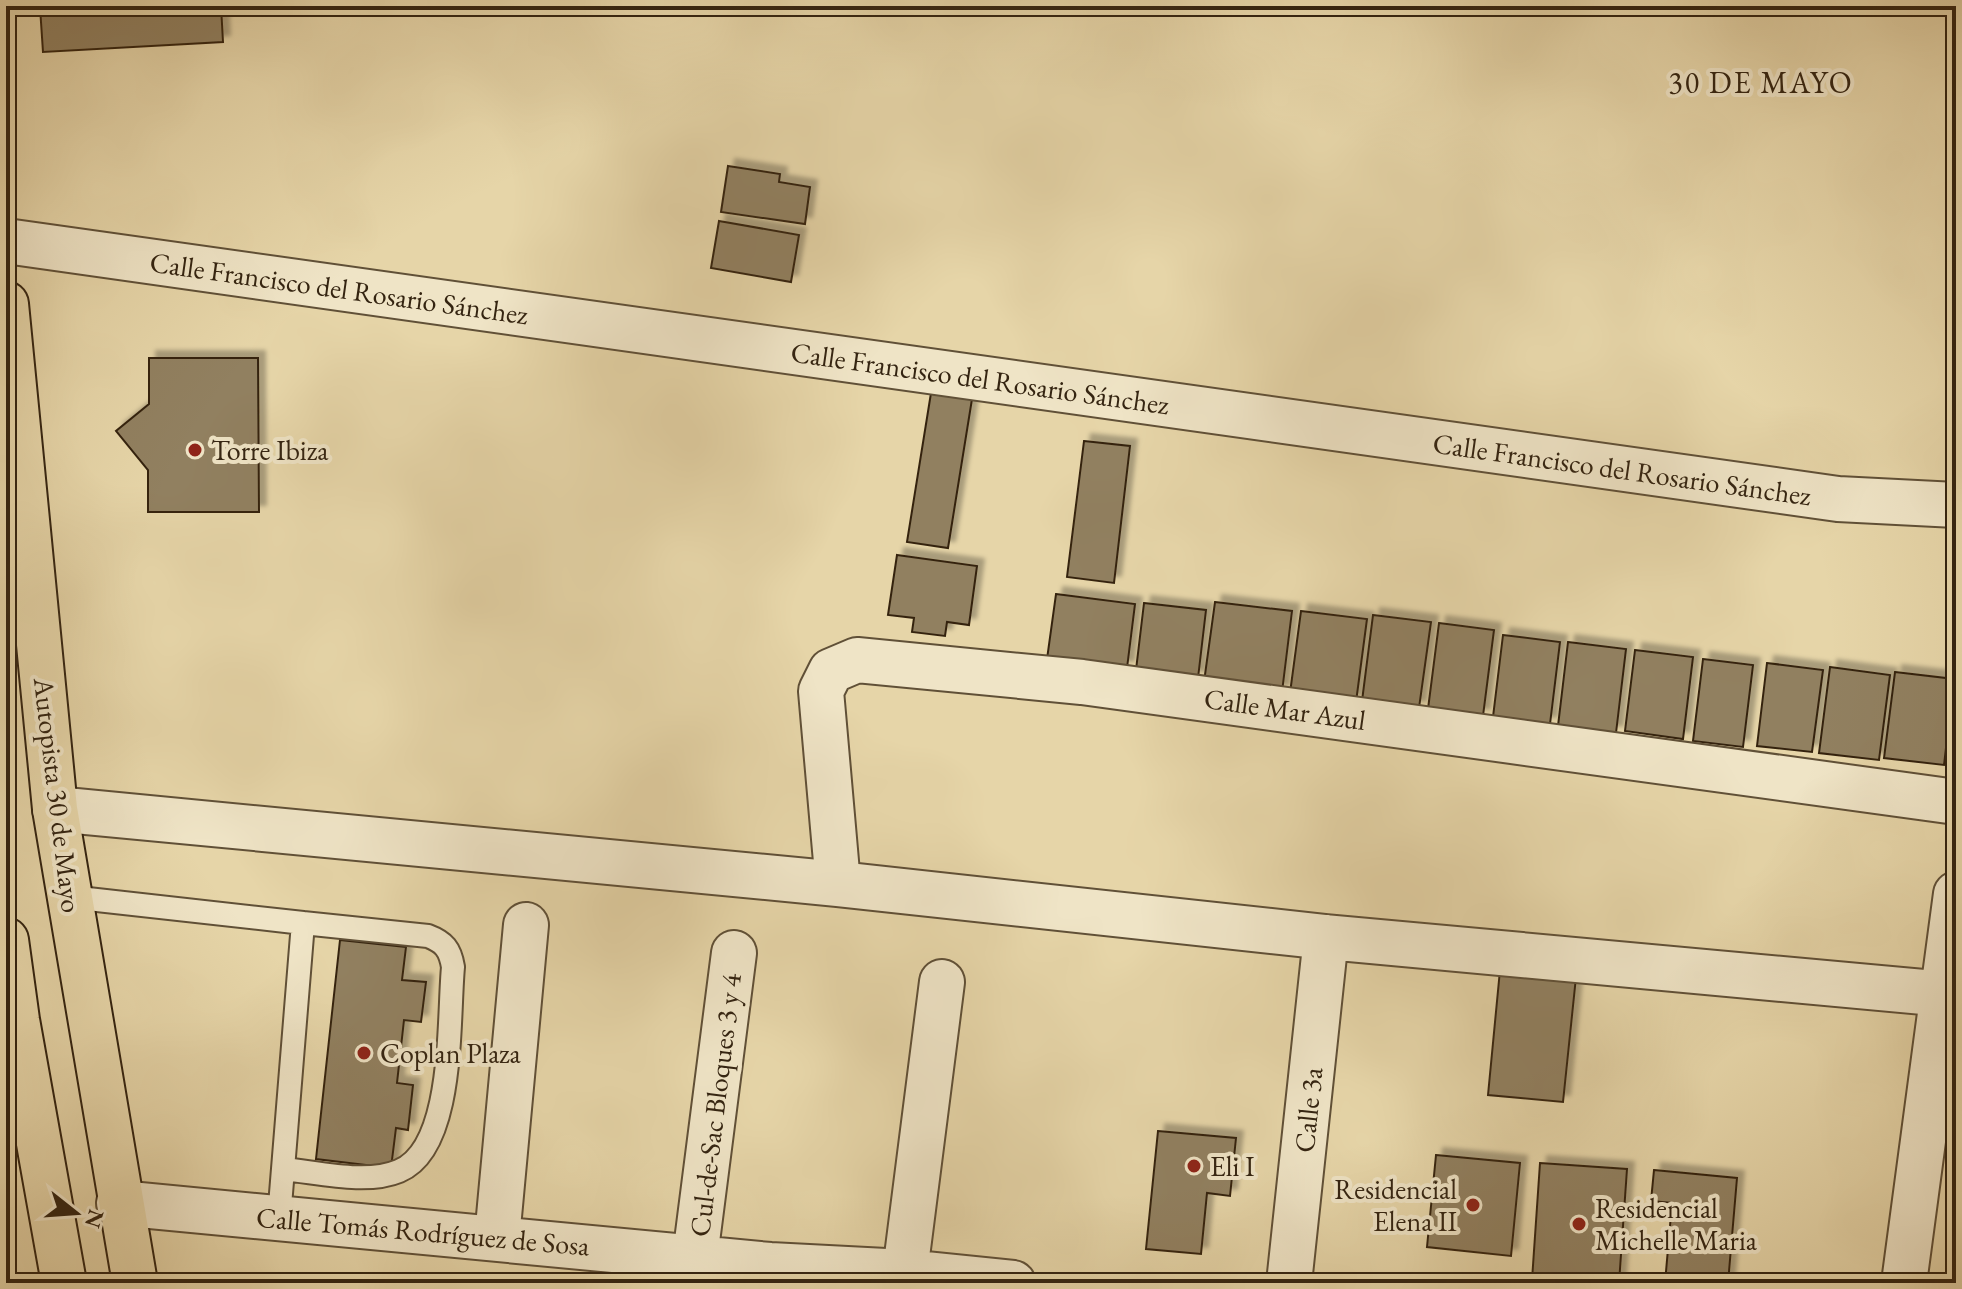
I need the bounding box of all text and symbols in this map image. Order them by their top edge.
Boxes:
district label: 30 DE MAYO [1668,63,1854,102]
street label: Calle Francisco del Rosario Sánchez [148,244,531,332]
street label: Calle Francisco del Rosario Sánchez [789,334,1172,422]
street label: Calle Francisco del Rosario Sánchez [1431,425,1814,513]
place label: Torre Ibiza [211,432,329,468]
marker: Torre Ibiza [186,441,204,459]
street label: Autopista 30 de Mayo [26,674,90,915]
street label: Calle Mar Azul [1202,680,1368,738]
street label: Cul-de-Sac Bloques 3 y 4 [681,971,749,1239]
place label: Coplan Plaza [380,1035,521,1071]
marker: Coplan Plaza [355,1044,373,1062]
street label: Calle 3a [1286,1065,1330,1154]
place label: Eli I [1210,1148,1255,1184]
marker: Eli I [1185,1157,1203,1175]
place label: Residencial Elena II [1334,1171,1457,1239]
north arrow [36,1173,116,1253]
place label: Residencial Michelle Maria [1595,1190,1758,1258]
marker: Residencial Elena II [1464,1196,1482,1214]
street label: Calle Tomás Rodríguez de Sosa [255,1199,592,1264]
text: N [78,1206,111,1232]
marker: Residencial Michelle Maria [1570,1215,1588,1233]

